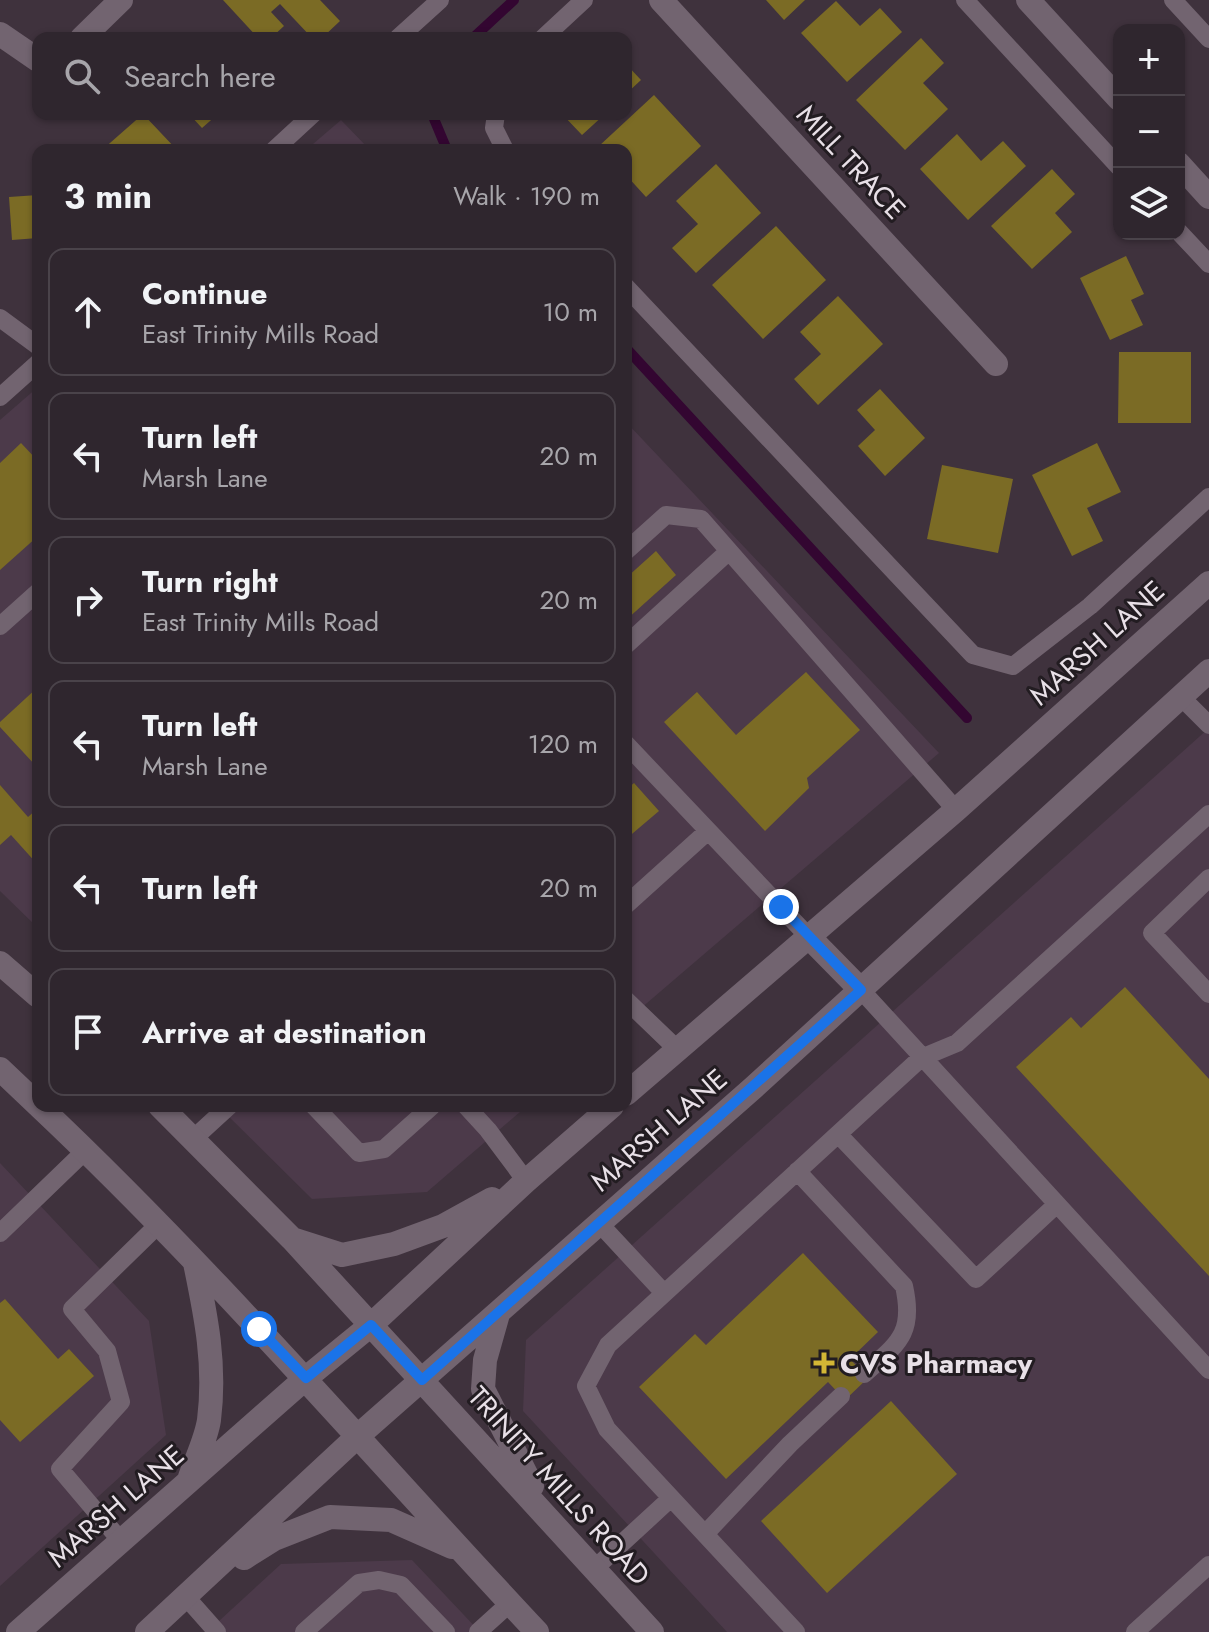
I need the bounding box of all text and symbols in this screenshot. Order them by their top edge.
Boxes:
map controls [1113,24,1185,240]
button: + [1113,24,1185,96]
search box [32,32,632,120]
icon: search [60,54,104,98]
text: Search here [124,55,276,98]
street label: MILL TRACE [787,95,915,229]
button: − [1113,96,1185,168]
button: layers [1113,168,1185,240]
text: 3 min [64,172,152,221]
text: Walk · 190 m [453,177,600,215]
text: Continue [142,272,268,315]
icon: ahead [66,290,110,334]
text: 10 m [543,293,598,331]
text: East Trinity Mills Road [142,315,379,353]
text: Turn left [142,416,257,459]
icon: left [66,434,110,478]
text: 20 m [540,437,598,475]
text: Marsh Lane [142,459,268,497]
text: Turn right [142,560,278,603]
street label: MARSH LANE [1020,571,1174,715]
icon: right [66,578,110,622]
text: 20 m [540,581,598,619]
text: East Trinity Mills Road [142,603,379,641]
text: Turn left [142,704,257,747]
icon: left [66,722,110,766]
text: 120 m [528,725,598,763]
text: Marsh Lane [142,747,268,785]
icon: left [66,866,110,910]
text: Turn left [142,867,257,910]
text: 20 m [540,869,598,907]
route end [763,889,799,925]
icon: arrive [66,1010,110,1054]
text: Arrive at destination [142,1011,427,1054]
street label: MARSH LANE [582,1059,736,1201]
route start [241,1311,277,1347]
place label: CVS Pharmacy [840,1343,1033,1384]
marker: CVS Pharmacy [815,1354,833,1372]
street label: TRINITY MILLS ROAD [458,1378,660,1594]
street label: MARSH LANE [39,1435,193,1577]

